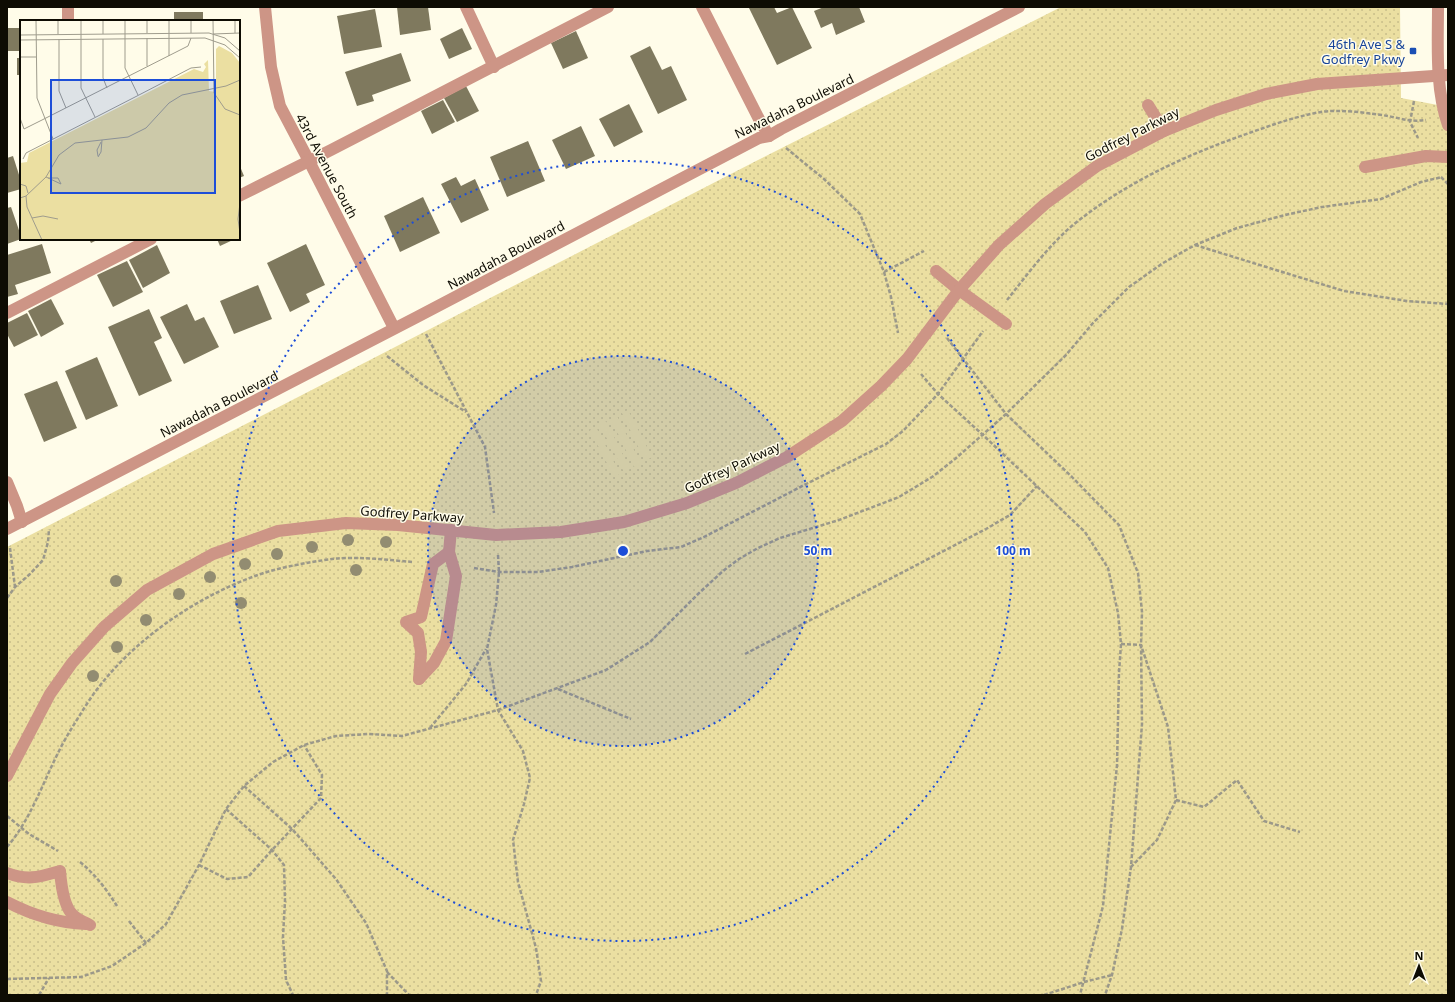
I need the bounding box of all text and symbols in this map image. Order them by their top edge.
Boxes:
inset map [20,20,240,240]
place label: 46th Ave S & Godfrey Pkwy [1321,35,1405,68]
marker: 46th Ave S & Godfrey Pkwy [1408,46,1418,56]
street label: Nawadaha Boulevard [731,69,857,143]
street label: Godfrey Parkway [1082,102,1183,166]
street label: 43rd Avenue South [292,110,362,222]
street label: Nawadaha Boulevard [444,216,568,294]
street label: Nawadaha Boulevard [157,366,281,442]
street label: Godfrey Parkway [681,437,783,497]
street label: Godfrey Parkway [360,501,465,527]
text: 50 m [804,542,832,559]
text: 100 m [995,542,1031,559]
centre of rings [616,544,630,558]
north arrow [1399,946,1439,986]
text: N [1415,948,1423,963]

